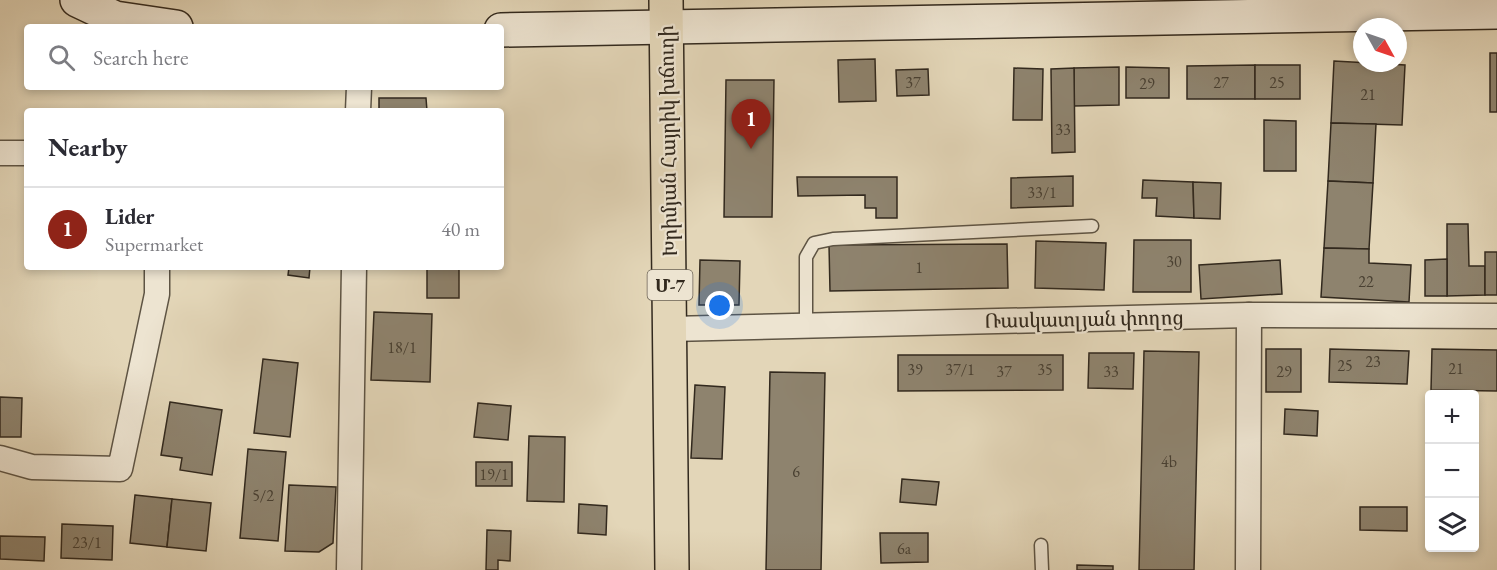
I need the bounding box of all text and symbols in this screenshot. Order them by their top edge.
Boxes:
north arrow [1353,18,1407,72]
search box [24,24,504,90]
street label: Խրիմյան Հայրիկ խճուղի [653,25,683,257]
icon: search [45,41,78,74]
text: Search here [93,43,188,72]
house number: 37 [905,72,921,93]
house number: 27 [1213,72,1229,93]
house number: 25 [1269,72,1285,93]
house number: 29 [1139,73,1155,94]
house number: 21 [1360,84,1376,105]
pin: 1 [732,100,771,149]
house number: 33 [1055,119,1071,140]
text: Nearby [48,130,128,164]
house number: 33/1 [1027,182,1057,203]
text: Lider [105,202,154,231]
text: 1 [62,216,73,242]
text: 40 m [441,216,480,242]
text: Supermarket [105,231,203,257]
house number: 30 [1166,251,1182,272]
house number: 1 [915,257,923,278]
road number: Մ-7 [648,270,692,300]
house number: 22 [1358,271,1374,292]
your location [705,291,734,320]
street label: Ռասկատլյան փողոց [984,304,1184,334]
house number: 18/1 [387,337,417,358]
house number: 23 [1365,351,1381,372]
house number: 25 [1337,355,1353,376]
house number: 21 [1448,358,1464,379]
house number: 39 [907,359,923,380]
house number: 37/1 [945,359,975,380]
house number: 35 [1037,359,1053,380]
house number: 37 [996,361,1012,382]
house number: 33 [1103,361,1119,382]
house number: 29 [1276,361,1292,382]
map controls [1425,390,1479,552]
button: + [1425,390,1479,444]
button: − [1425,444,1479,498]
house number: 4b [1161,451,1177,472]
house number: 6 [792,461,800,482]
house number: 19/1 [479,464,509,485]
house number: 5/2 [252,485,274,506]
button: layers [1425,498,1479,552]
house number: 23/1 [72,532,102,553]
house number: 6a [897,538,912,559]

